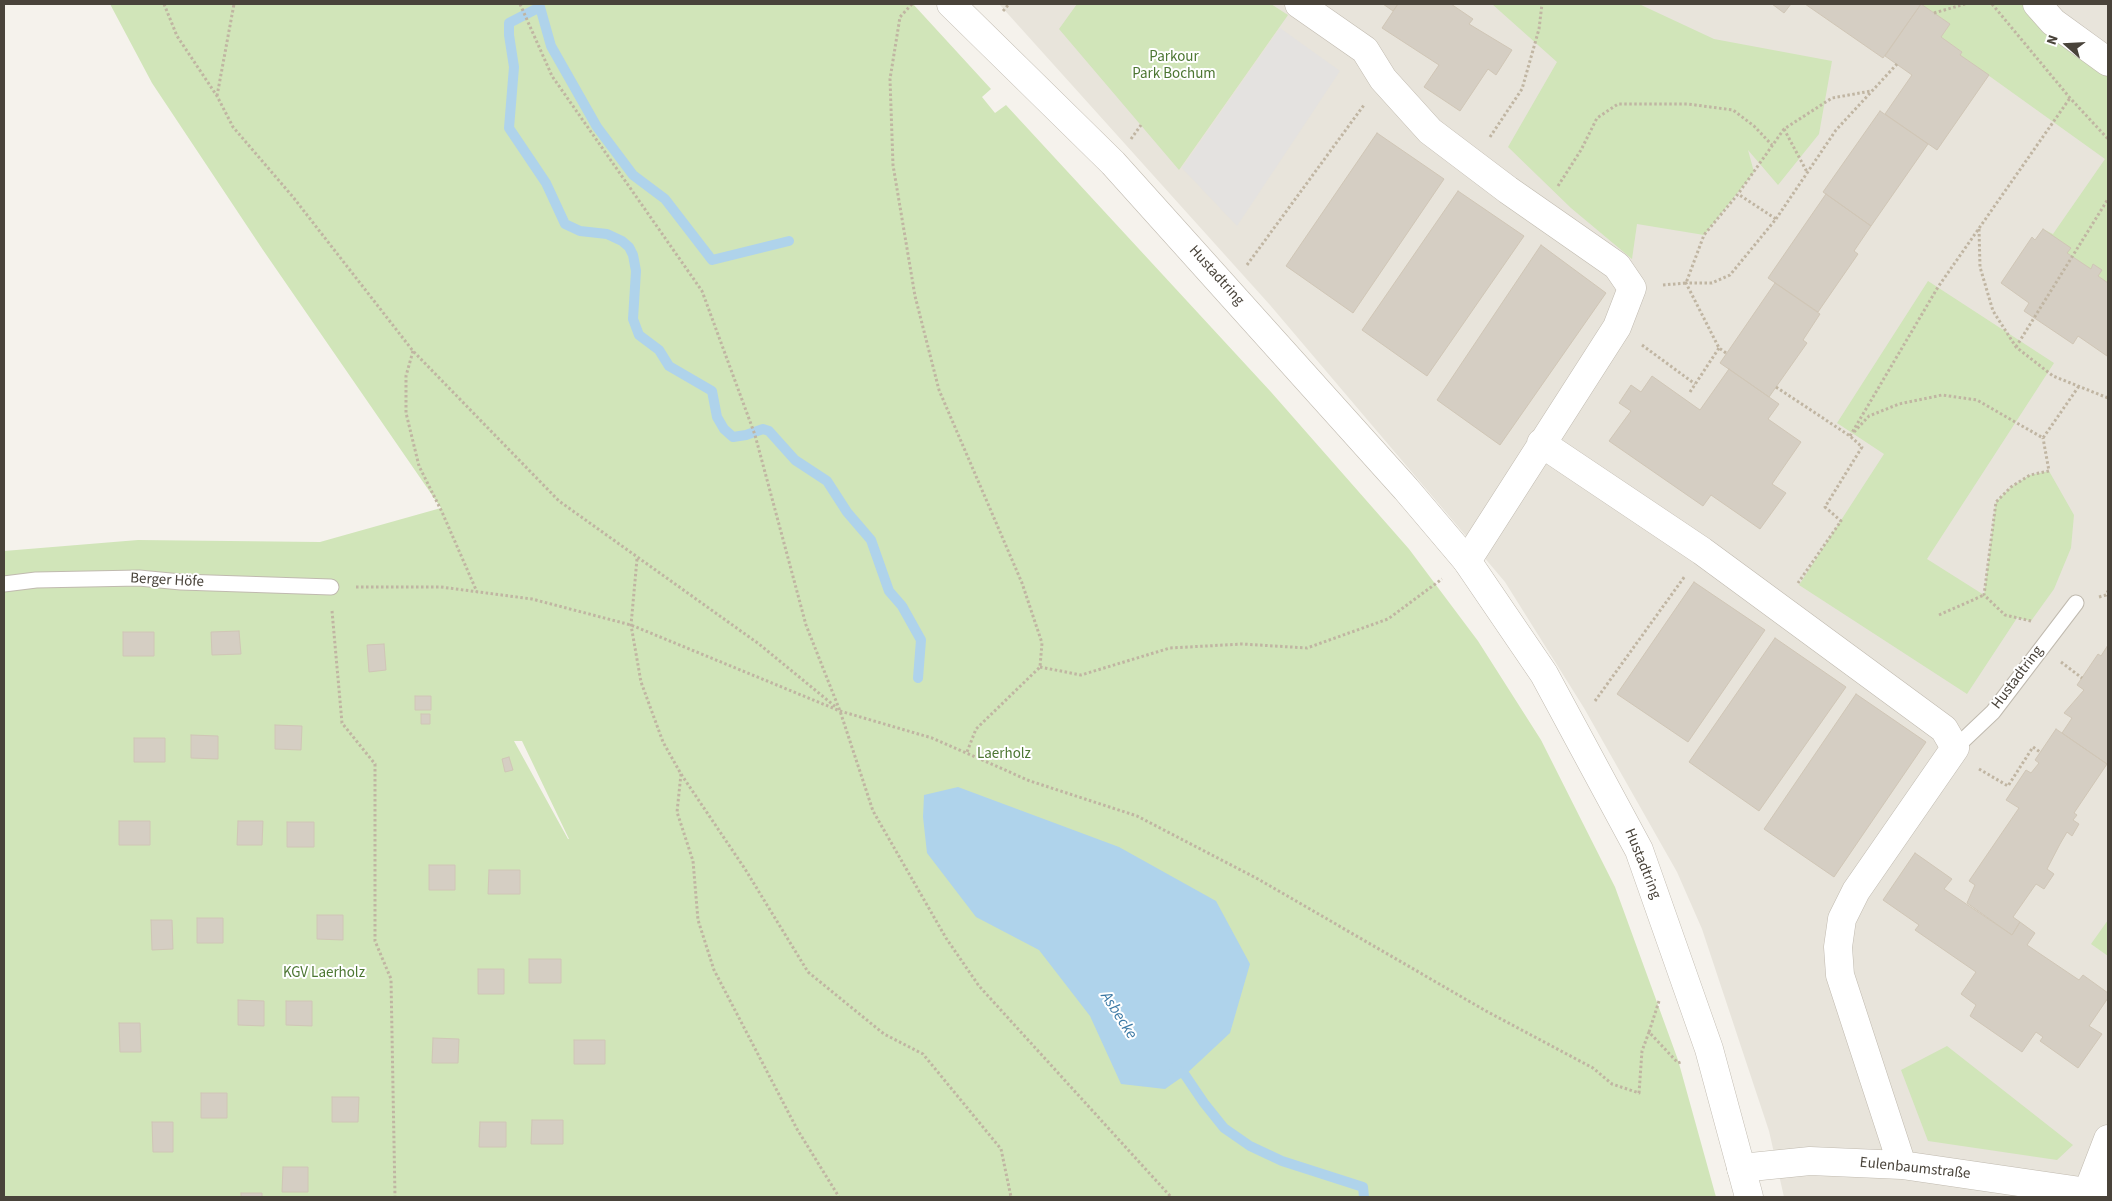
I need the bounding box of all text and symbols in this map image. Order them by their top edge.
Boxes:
north arrow [2042,20,2092,70]
text: N [2042,32,2064,48]
park label: Parkour Park Bochum [1132,49,1216,84]
street label: Hustadtring [1184,242,1248,310]
street label: Berger Höfe [130,570,204,592]
street label: Hustadtring [1988,643,2048,713]
park label: Laerholz [977,746,1031,764]
street label: Hustadtring [1620,826,1664,902]
park label: KGV Laerholz [283,965,365,983]
water label: Asbecke [1096,989,1140,1043]
street label: Eulenbaumstraße [1859,1154,1971,1184]

